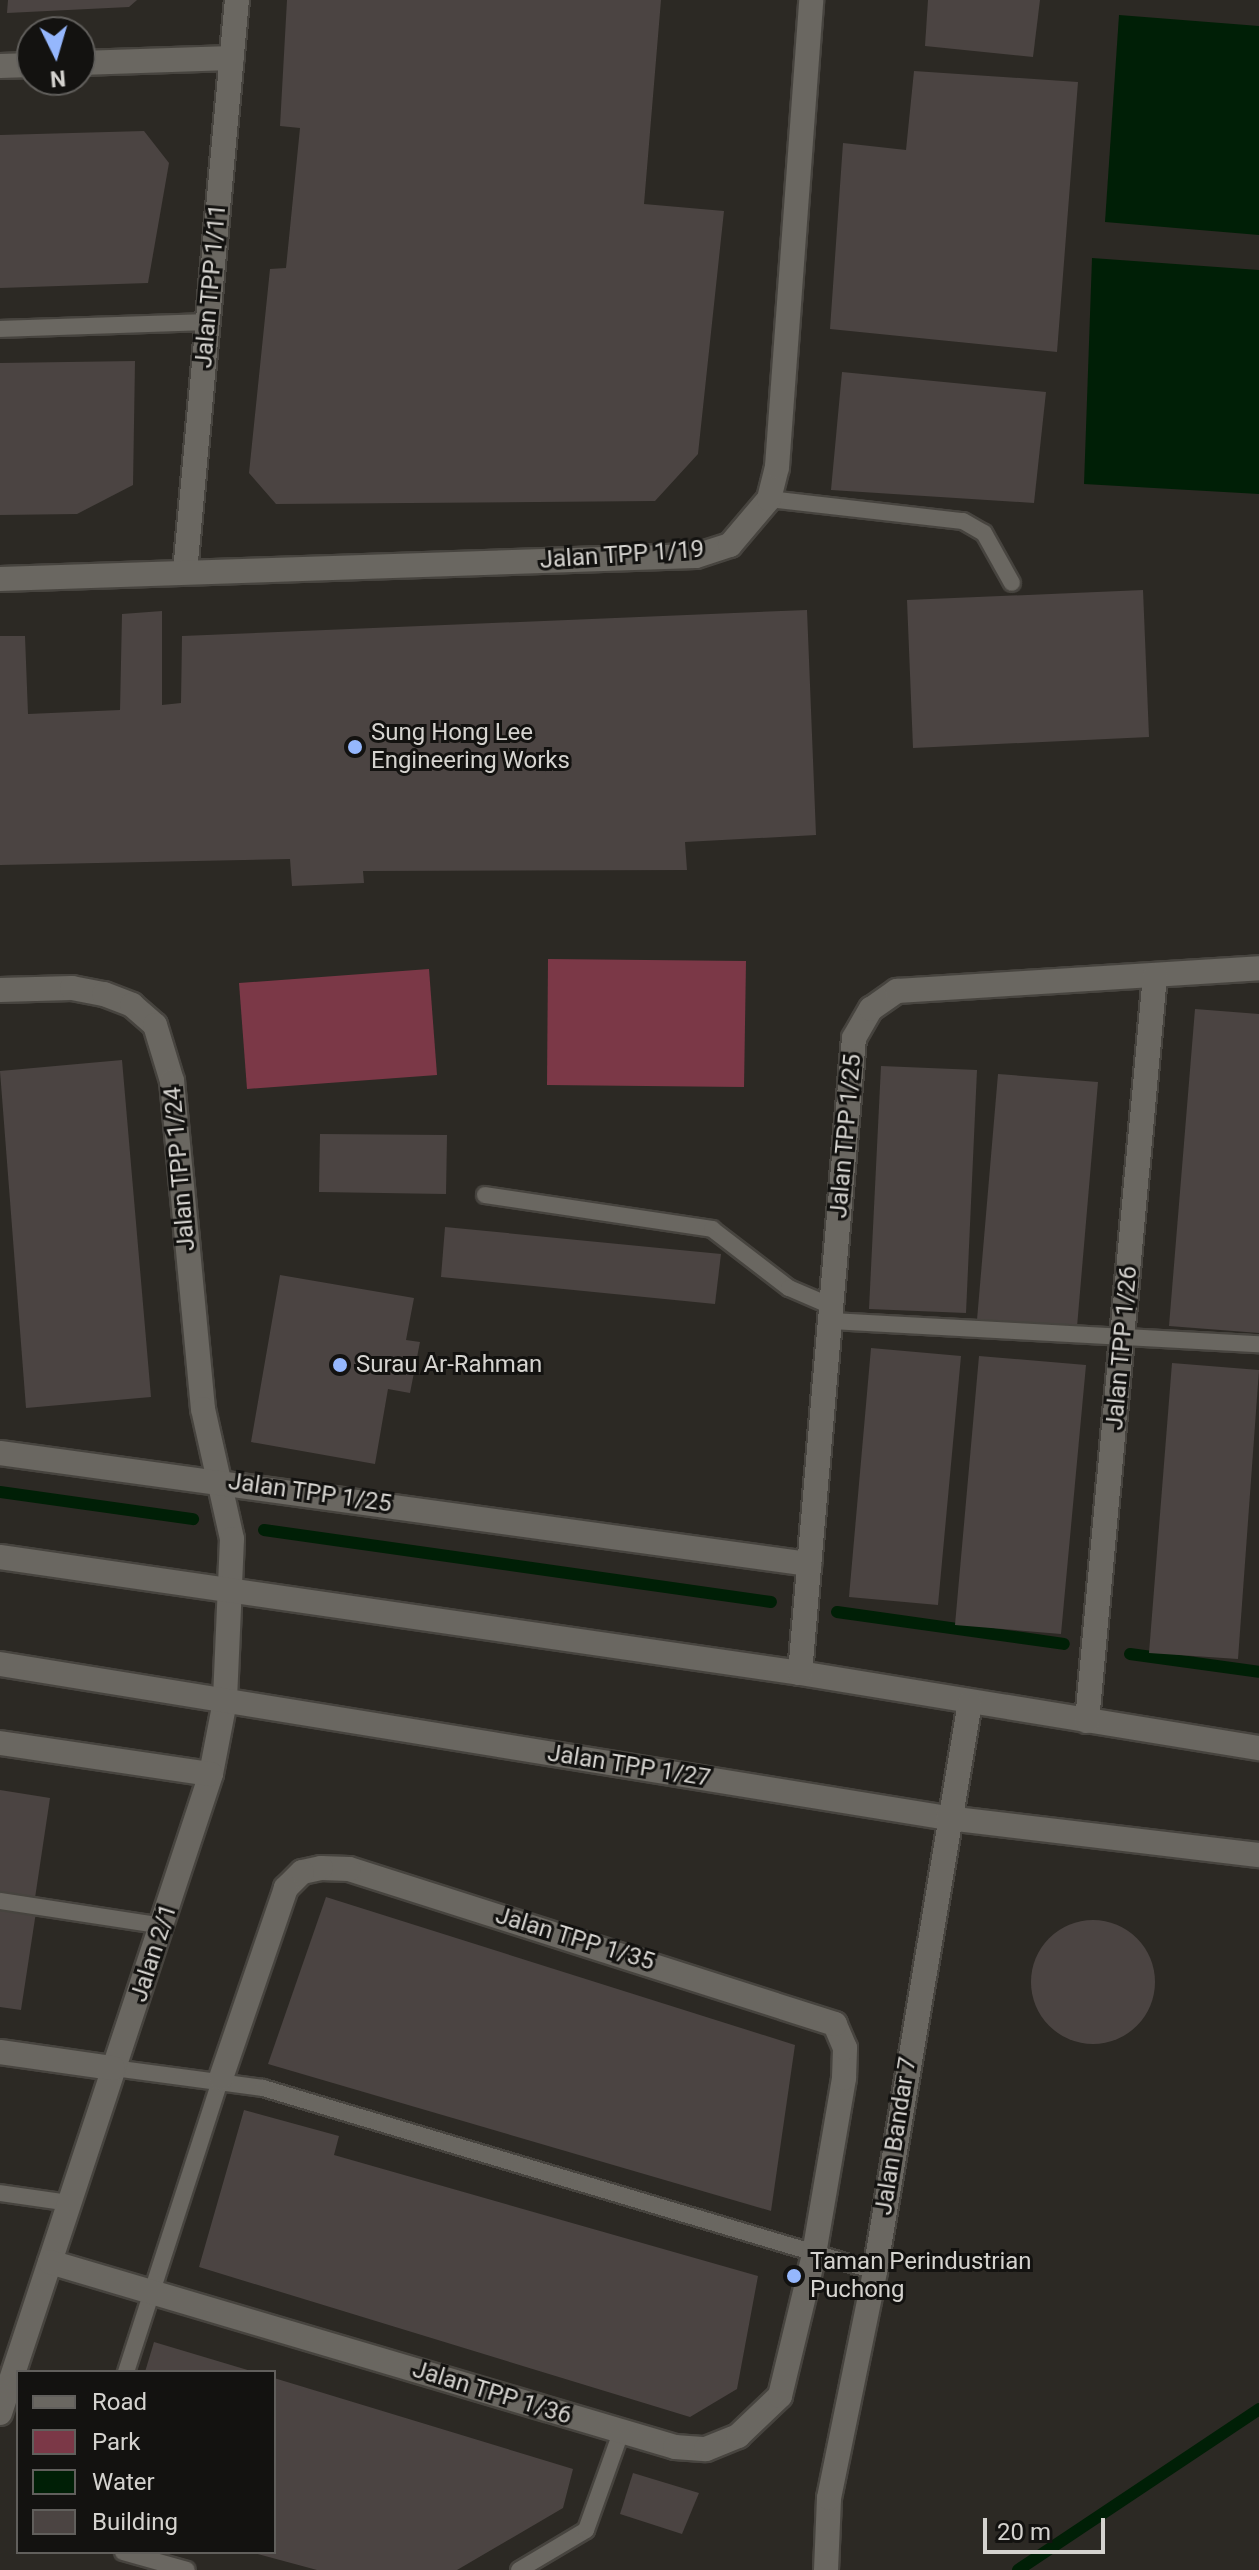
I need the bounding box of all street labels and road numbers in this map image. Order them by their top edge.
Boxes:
street label: Jalan TPP 1/11 [189,202,233,370]
street label: Jalan TPP 1/19 [539,535,705,575]
street label: Jalan TPP 1/25 [824,1052,868,1220]
street label: Jalan TPP 1/24 [158,1085,202,1253]
street label: Jalan TPP 1/26 [1100,1264,1144,1432]
street label: Jalan TPP 1/25 [226,1467,394,1519]
street label: Jalan TPP 1/27 [545,1739,713,1793]
street label: Jalan 2/1 [125,1900,183,2006]
street label: Jalan TPP 1/35 [492,1901,658,1977]
street label: Jalan Bandar 7 [869,2055,923,2217]
street label: Jalan TPP 1/36 [409,2355,575,2431]

